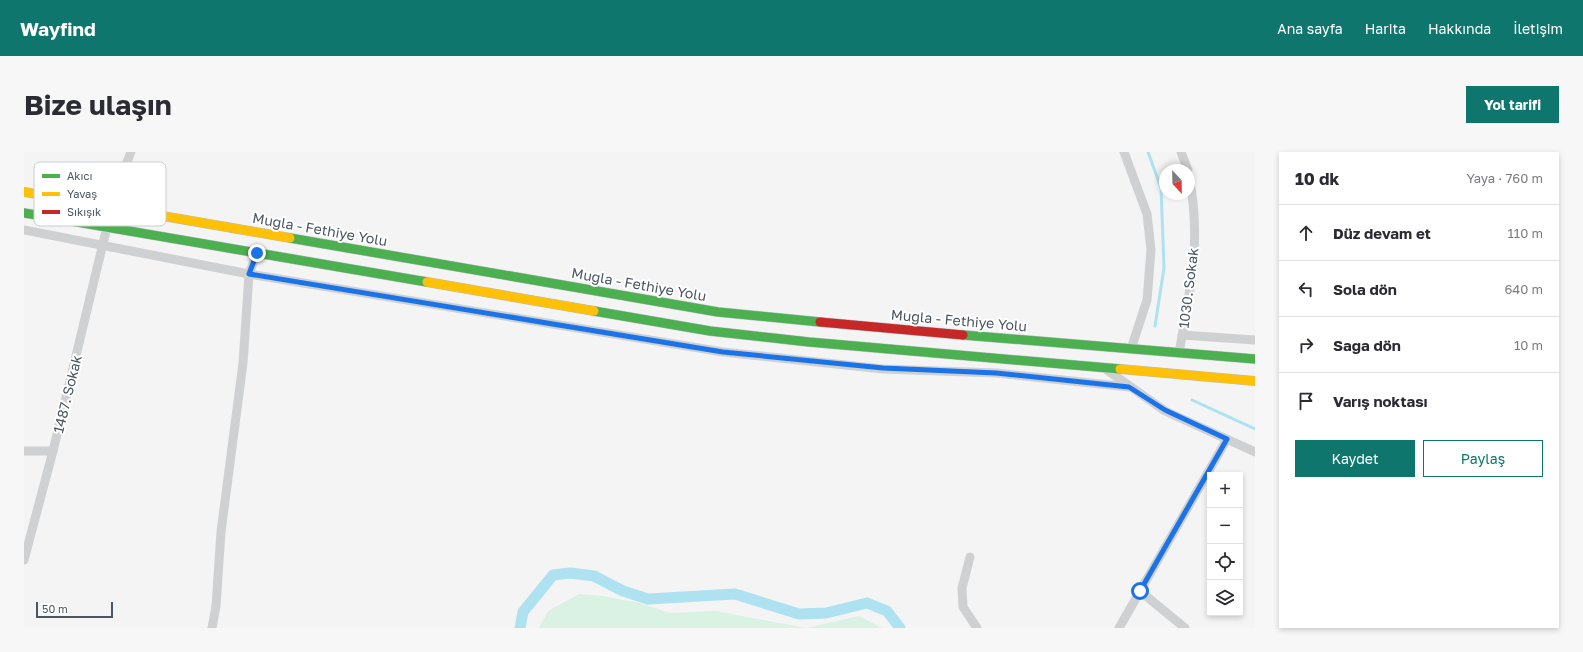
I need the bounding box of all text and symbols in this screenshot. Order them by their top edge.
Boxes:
text: Wayfind [20,17,96,40]
text: Ana sayfa [1277,20,1343,37]
text: Harita [1365,20,1406,37]
text: Hakkında [1428,20,1491,37]
text: İletişim [1513,20,1563,37]
button: Yol tarifi [1466,86,1559,123]
text: Bize ulaşın [24,88,172,121]
legend [34,162,166,226]
north arrow [1159,164,1195,200]
text: 10 dk [1295,168,1339,189]
text: Akıcı [67,169,92,182]
text: Yaya · 760 m [1466,170,1543,186]
text: Yavaş [67,187,97,200]
text: Sıkışık [67,205,101,218]
street label: Muğla - Fethiye Yolu [251,209,389,249]
icon: ahead [1295,222,1317,244]
text: Düz devam et [1333,224,1431,242]
text: 110 m [1508,225,1543,241]
route end [248,244,266,262]
street label: 1030. Sokak [1175,247,1201,329]
street label: Muğla - Fethiye Yolu [570,264,708,304]
icon: left [1295,278,1317,300]
text: Sola dön [1333,280,1397,298]
text: 640 m [1504,281,1543,297]
street label: Muğla - Fethiye Yolu [890,306,1028,334]
icon: right [1295,334,1317,356]
text: Sağa dön [1333,336,1401,354]
text: 10 m [1514,337,1543,353]
street label: 1487. Sokak [49,353,85,435]
icon: arrive [1295,390,1317,412]
text: Varış noktası [1333,392,1428,410]
button: Kaydet [1295,440,1415,477]
button: Paylaş [1423,440,1543,477]
map controls [1207,472,1243,616]
button: + [1207,472,1243,508]
button: − [1207,508,1243,544]
button: locate [1207,544,1243,580]
button: layers [1207,580,1243,616]
route start [1131,582,1149,600]
scale bar [36,600,113,619]
text: 50 m [42,602,68,615]

